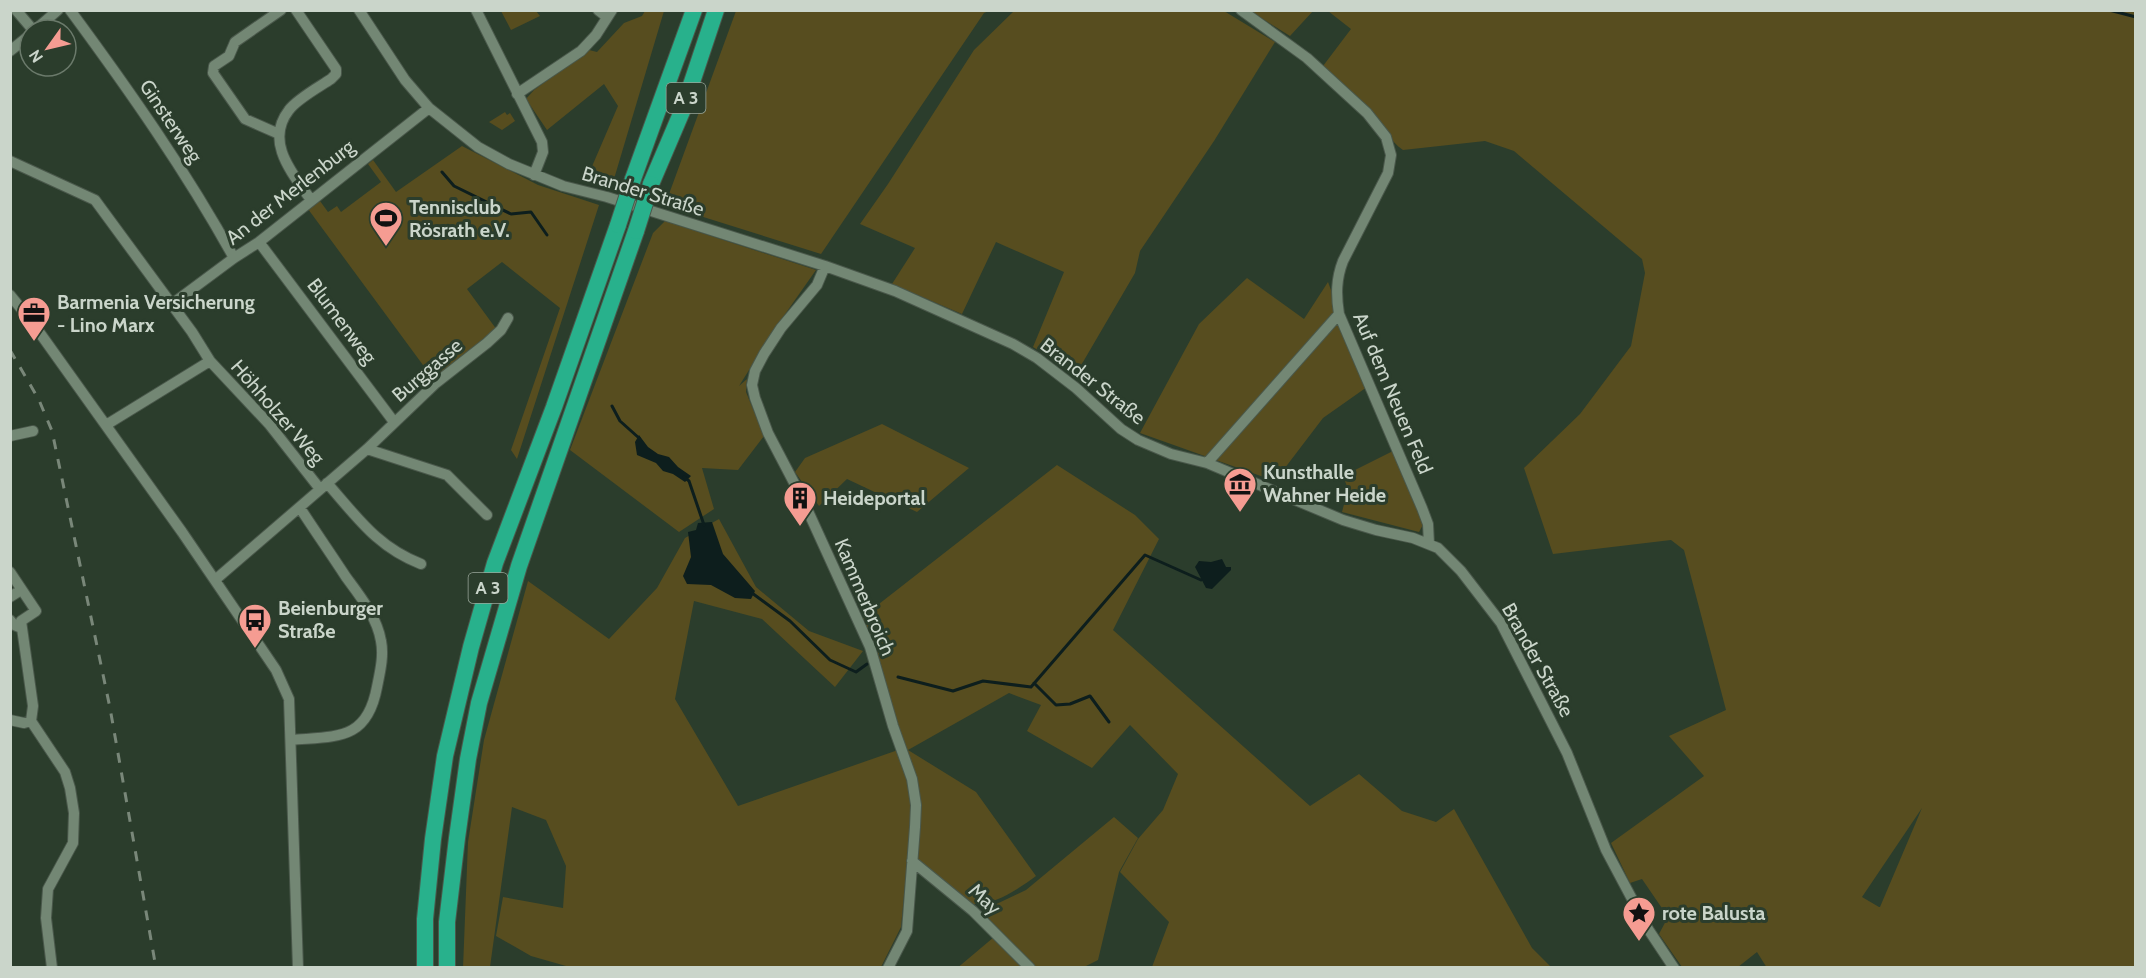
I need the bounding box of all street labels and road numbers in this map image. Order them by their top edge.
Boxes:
street label: Ginsterweg [135,75,208,168]
road number: A 3 [666,83,706,113]
street label: An der Merlenburg [221,134,360,250]
street label: Brander Straße [579,161,707,221]
street label: Blumenweg [302,274,382,369]
street label: Auf dem Neuen Feld [1348,309,1438,477]
street label: Burggasse [387,333,467,407]
street label: Brander Straße [1036,333,1150,429]
street label: Höhholzer Weg [226,355,331,470]
street label: Kammerbroich [830,535,900,659]
road number: A 3 [468,573,508,603]
street label: Brander Straße [1497,599,1579,721]
street label: May [964,878,1006,920]

